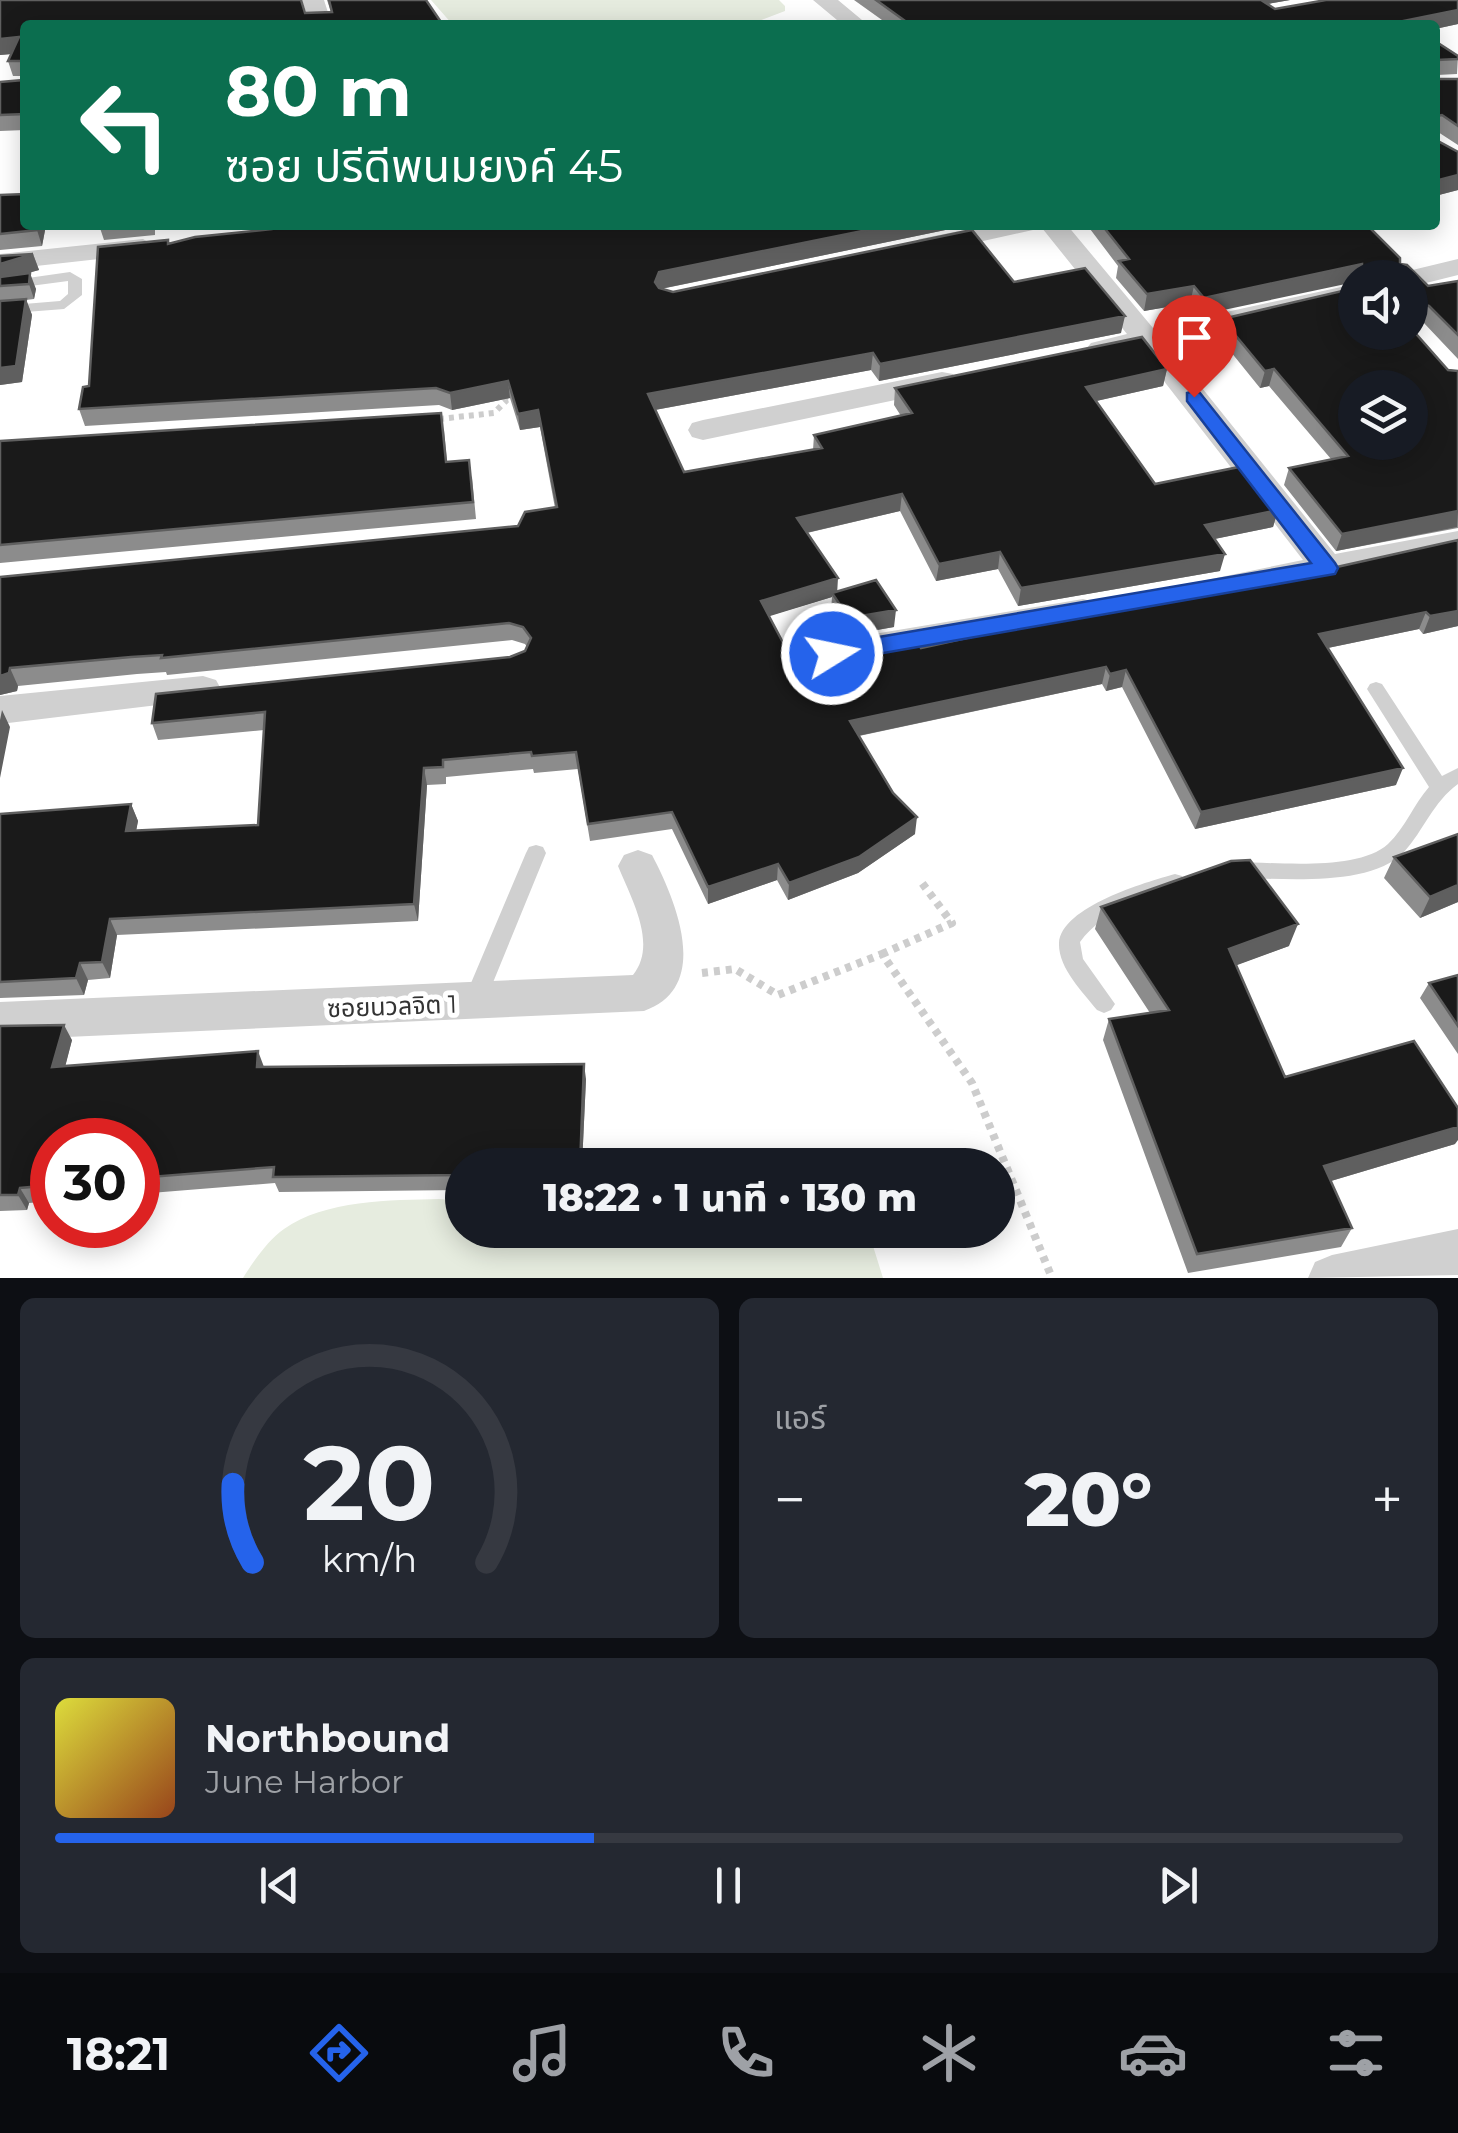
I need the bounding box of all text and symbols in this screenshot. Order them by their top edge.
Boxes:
text: 80 m [225,48,412,134]
icon: left [60,60,190,190]
text: ซอย ปรีดีพนมยงค์ 45 [225,138,623,193]
map controls [1338,260,1428,460]
button: sound [1338,260,1428,350]
pin [1152,295,1237,398]
icon: arrive [1167,310,1222,365]
button: layers [1338,370,1428,460]
position arrow [780,602,884,706]
street label: ซอยนวลจิต 1 [327,989,457,1023]
speed limit sign: 30 [30,1118,160,1248]
text: 18:22 · 1 นาที · 130 m [543,1174,917,1221]
text: แอร์ [774,1398,826,1437]
text: 20 [304,1419,435,1546]
text: 20° [1025,1453,1152,1545]
text: − [774,1466,806,1533]
text: + [1371,1466,1403,1533]
text: km/h [322,1537,417,1581]
text: Northbound [205,1715,450,1762]
text: June Harbor [205,1762,404,1801]
icon: previous [252,1858,307,1913]
icon: pause [701,1858,756,1913]
icon: next [1151,1858,1206,1913]
icon: directions [304,2018,374,2088]
icon: music [507,2018,577,2088]
icon: phone [711,2018,781,2088]
icon: climate [914,2018,984,2088]
icon: car [1118,2018,1188,2088]
icon: filters [1321,2018,1391,2088]
text: 18:21 [67,2026,170,2081]

